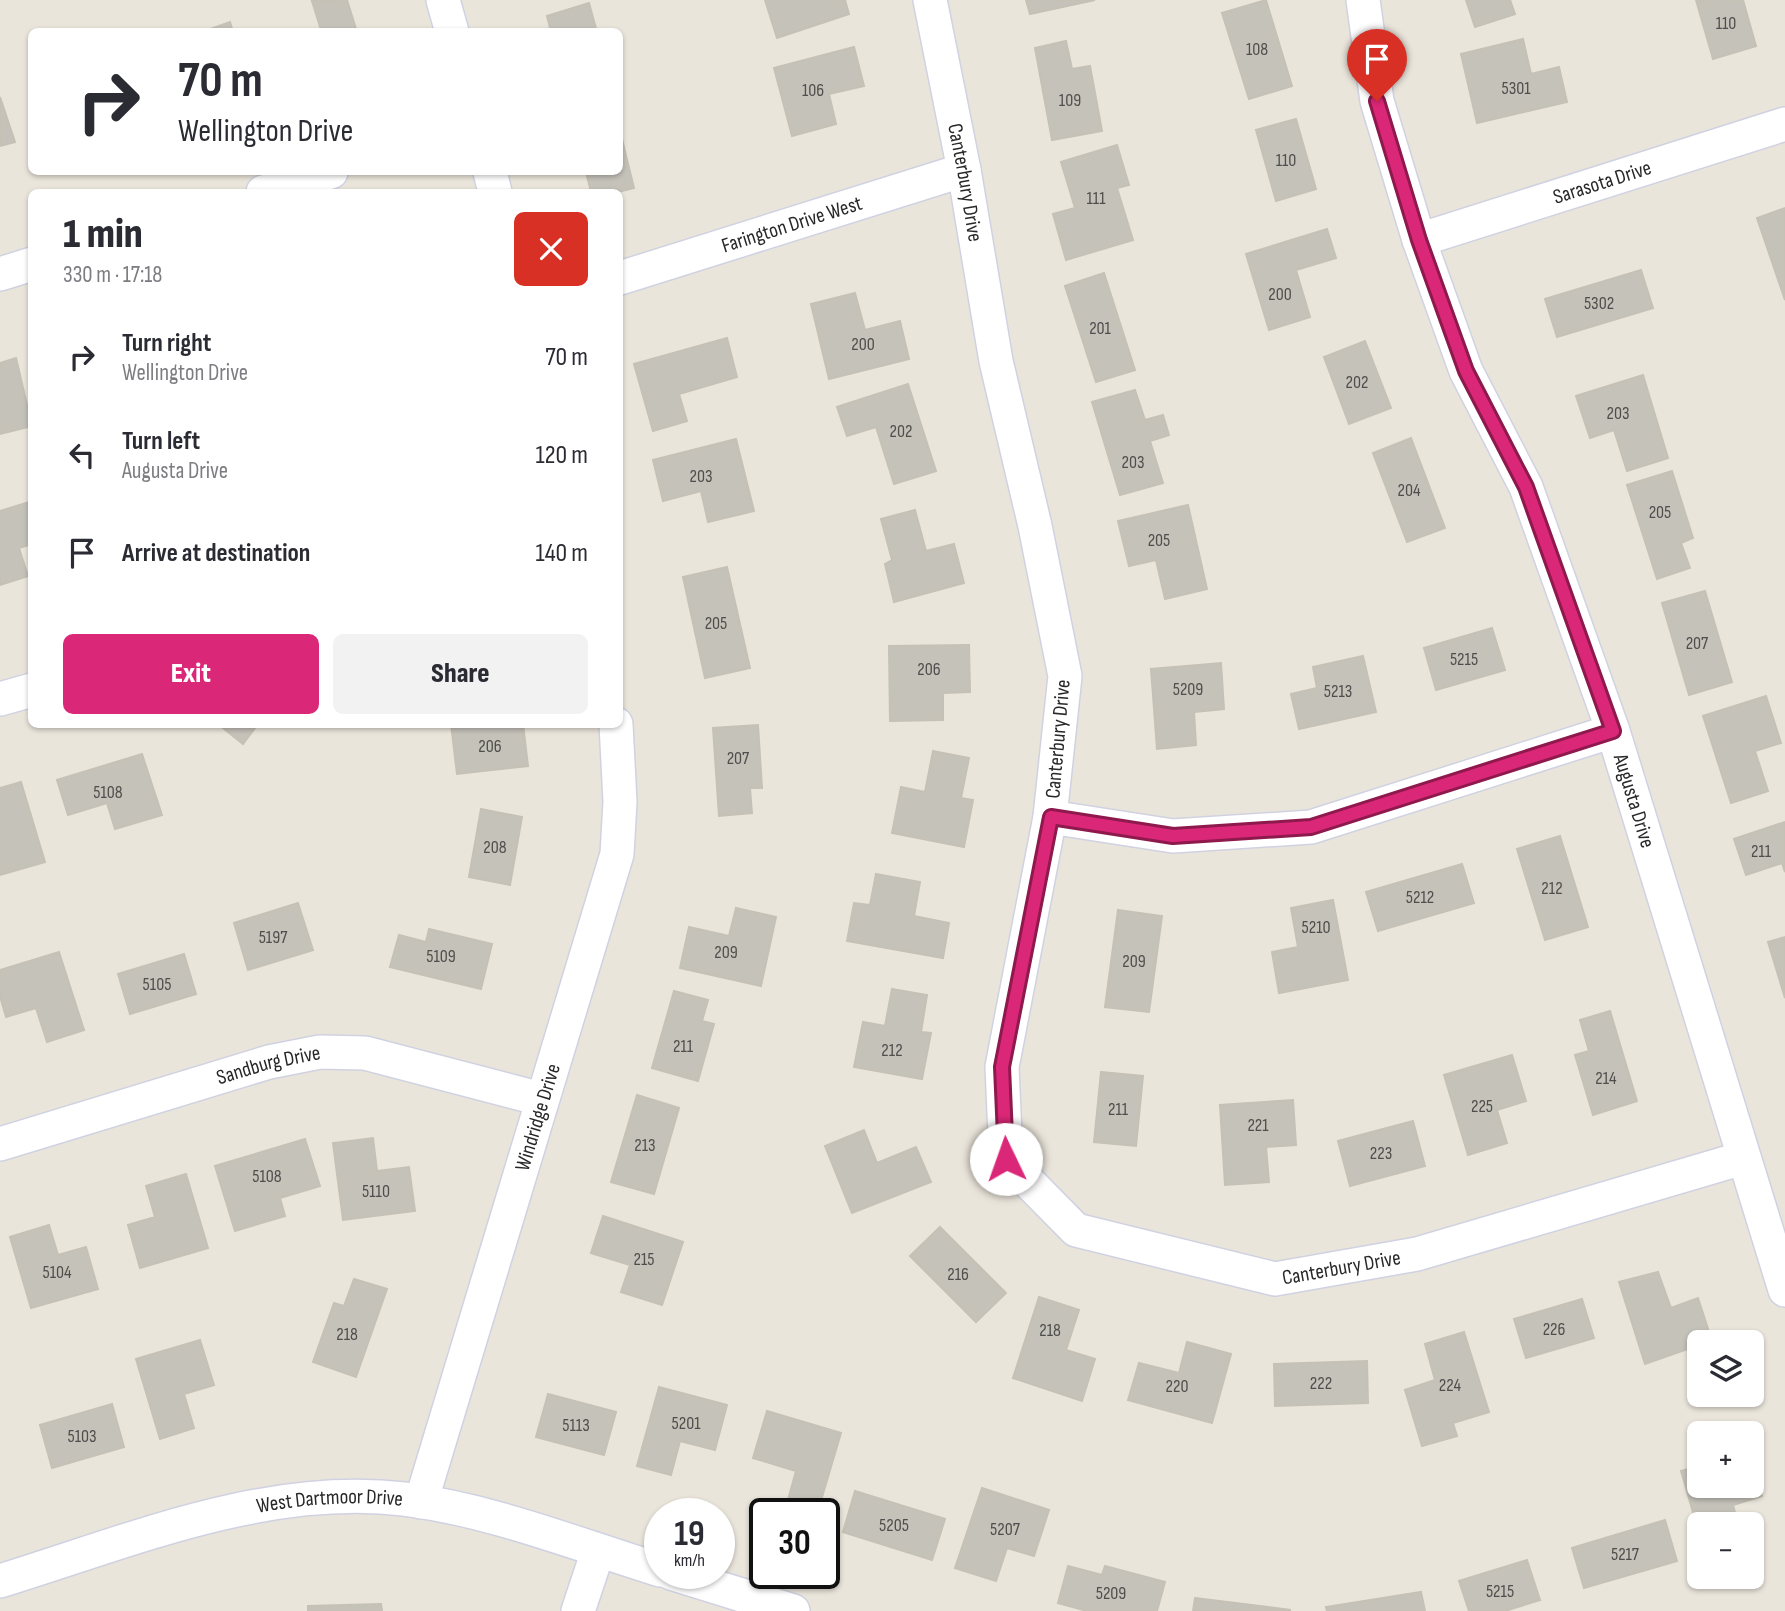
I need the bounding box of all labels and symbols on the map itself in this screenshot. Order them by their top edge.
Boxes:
house number: 110 [1716,13,1736,34]
pin [1347,29,1407,101]
house number: 108 [1246,39,1268,60]
house number: 5301 [1501,78,1531,99]
house number: 106 [802,80,824,101]
house number: 109 [1059,90,1081,111]
street label: Canterbury Drive [942,121,988,244]
house number: 110 [1276,150,1296,171]
street label: Sarasota Drive [1550,155,1654,209]
house number: 111 [1087,188,1106,209]
street label: Farington Drive West [718,190,865,258]
house number: 200 [1268,284,1292,305]
house number: 5302 [1584,293,1614,314]
house number: 201 [1089,318,1112,339]
house number: 200 [851,334,875,355]
house number: 202 [1346,372,1368,393]
house number: 203 [1607,403,1630,424]
house number: 202 [890,421,912,442]
house number: 203 [1122,452,1145,473]
house number: 203 [690,466,713,487]
house number: 204 [1398,480,1421,501]
house number: 205 [1649,502,1671,523]
house number: 205 [1148,530,1170,551]
house number: 205 [705,613,727,634]
house number: 207 [1686,633,1709,654]
house number: 5215 [1450,649,1478,670]
house number: 206 [917,659,941,680]
street label: Canterbury Drive [1040,678,1076,800]
house number: 5209 [1173,679,1203,700]
house number: 5213 [1324,681,1352,702]
house number: 206 [478,736,502,757]
house number: 207 [727,748,750,769]
street label: Augusta Drive [1608,750,1661,851]
house number: 5108 [93,782,123,803]
house number: 208 [483,837,507,858]
house number: 211 [1751,841,1772,862]
house number: 212 [1541,878,1563,899]
house number: 5212 [1406,887,1434,908]
house number: 5210 [1301,917,1331,938]
house number: 5197 [259,927,288,948]
house number: 209 [714,942,738,963]
house number: 5109 [426,946,456,967]
house number: 209 [1122,951,1146,972]
house number: 5105 [143,974,171,995]
house number: 211 [673,1036,694,1057]
street label: Sandburg Drive [213,1040,322,1090]
house number: 212 [881,1040,903,1061]
street label: Windridge Drive [509,1061,565,1174]
house number: 214 [1595,1068,1617,1089]
house number: 225 [1471,1096,1493,1117]
house number: 211 [1108,1099,1129,1120]
house number: 221 [1247,1115,1269,1136]
position arrow [969,1122,1043,1196]
house number: 213 [634,1135,656,1156]
house number: 223 [1370,1143,1392,1164]
house number: 5108 [252,1166,282,1187]
house number: 5110 [362,1181,390,1202]
street label: Canterbury Drive [1280,1245,1402,1290]
house number: 215 [634,1249,655,1270]
house number: 5104 [42,1262,72,1283]
house number: 216 [947,1264,969,1285]
house number: 226 [1543,1319,1565,1340]
house number: 218 [1039,1320,1061,1341]
house number: 218 [336,1324,358,1345]
house number: 222 [1310,1373,1332,1394]
house number: 224 [1439,1375,1462,1396]
house number: 220 [1166,1376,1188,1397]
house number: 5201 [672,1413,701,1434]
house number: 5113 [562,1415,590,1436]
house number: 5103 [67,1426,97,1447]
street label: West Dartmoor Drive [254,1484,404,1518]
speed limit sign: 30 [749,1498,840,1589]
house number: 5205 [879,1515,909,1536]
house number: 5207 [990,1519,1021,1540]
house number: 5217 [1611,1544,1640,1565]
house number: 5215 [1486,1581,1514,1602]
house number: 5209 [1096,1583,1126,1604]

